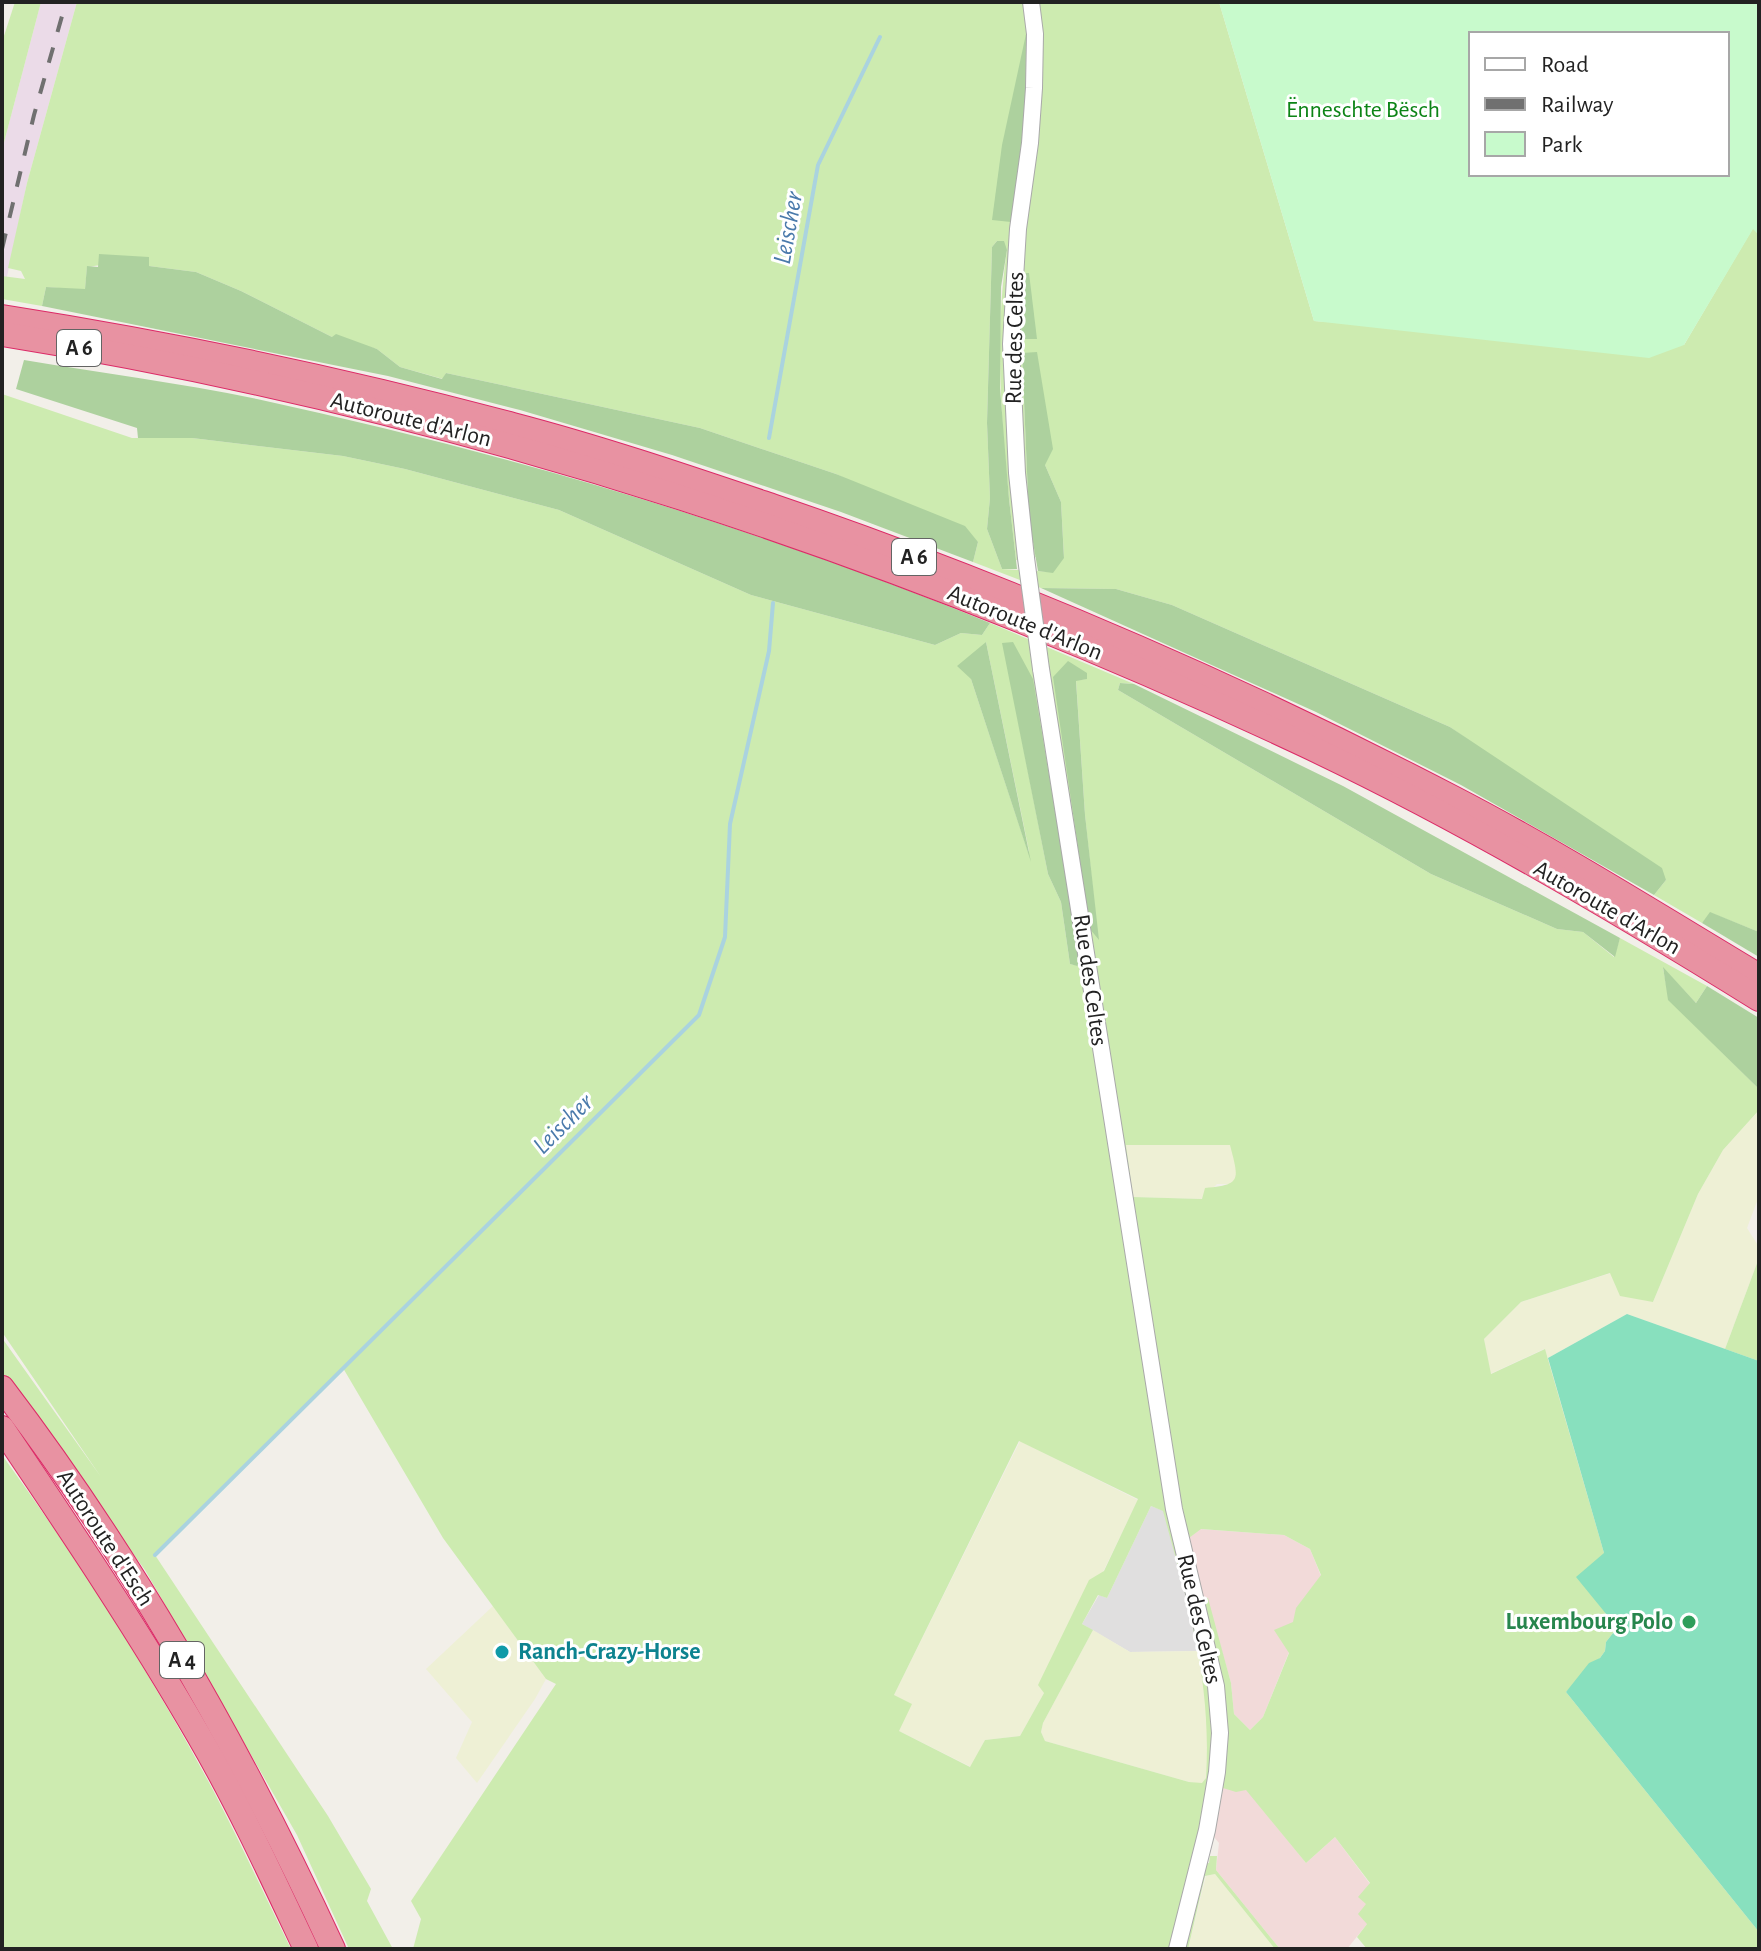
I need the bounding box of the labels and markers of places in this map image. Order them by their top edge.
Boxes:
place label: Luxembourg Polo [1505,1610,1673,1634]
marker: Luxembourg Polo [1680,1613,1698,1631]
place label: Ranch-Crazy-Horse [518,1640,701,1664]
marker: Ranch-Crazy-Horse [493,1643,511,1661]

